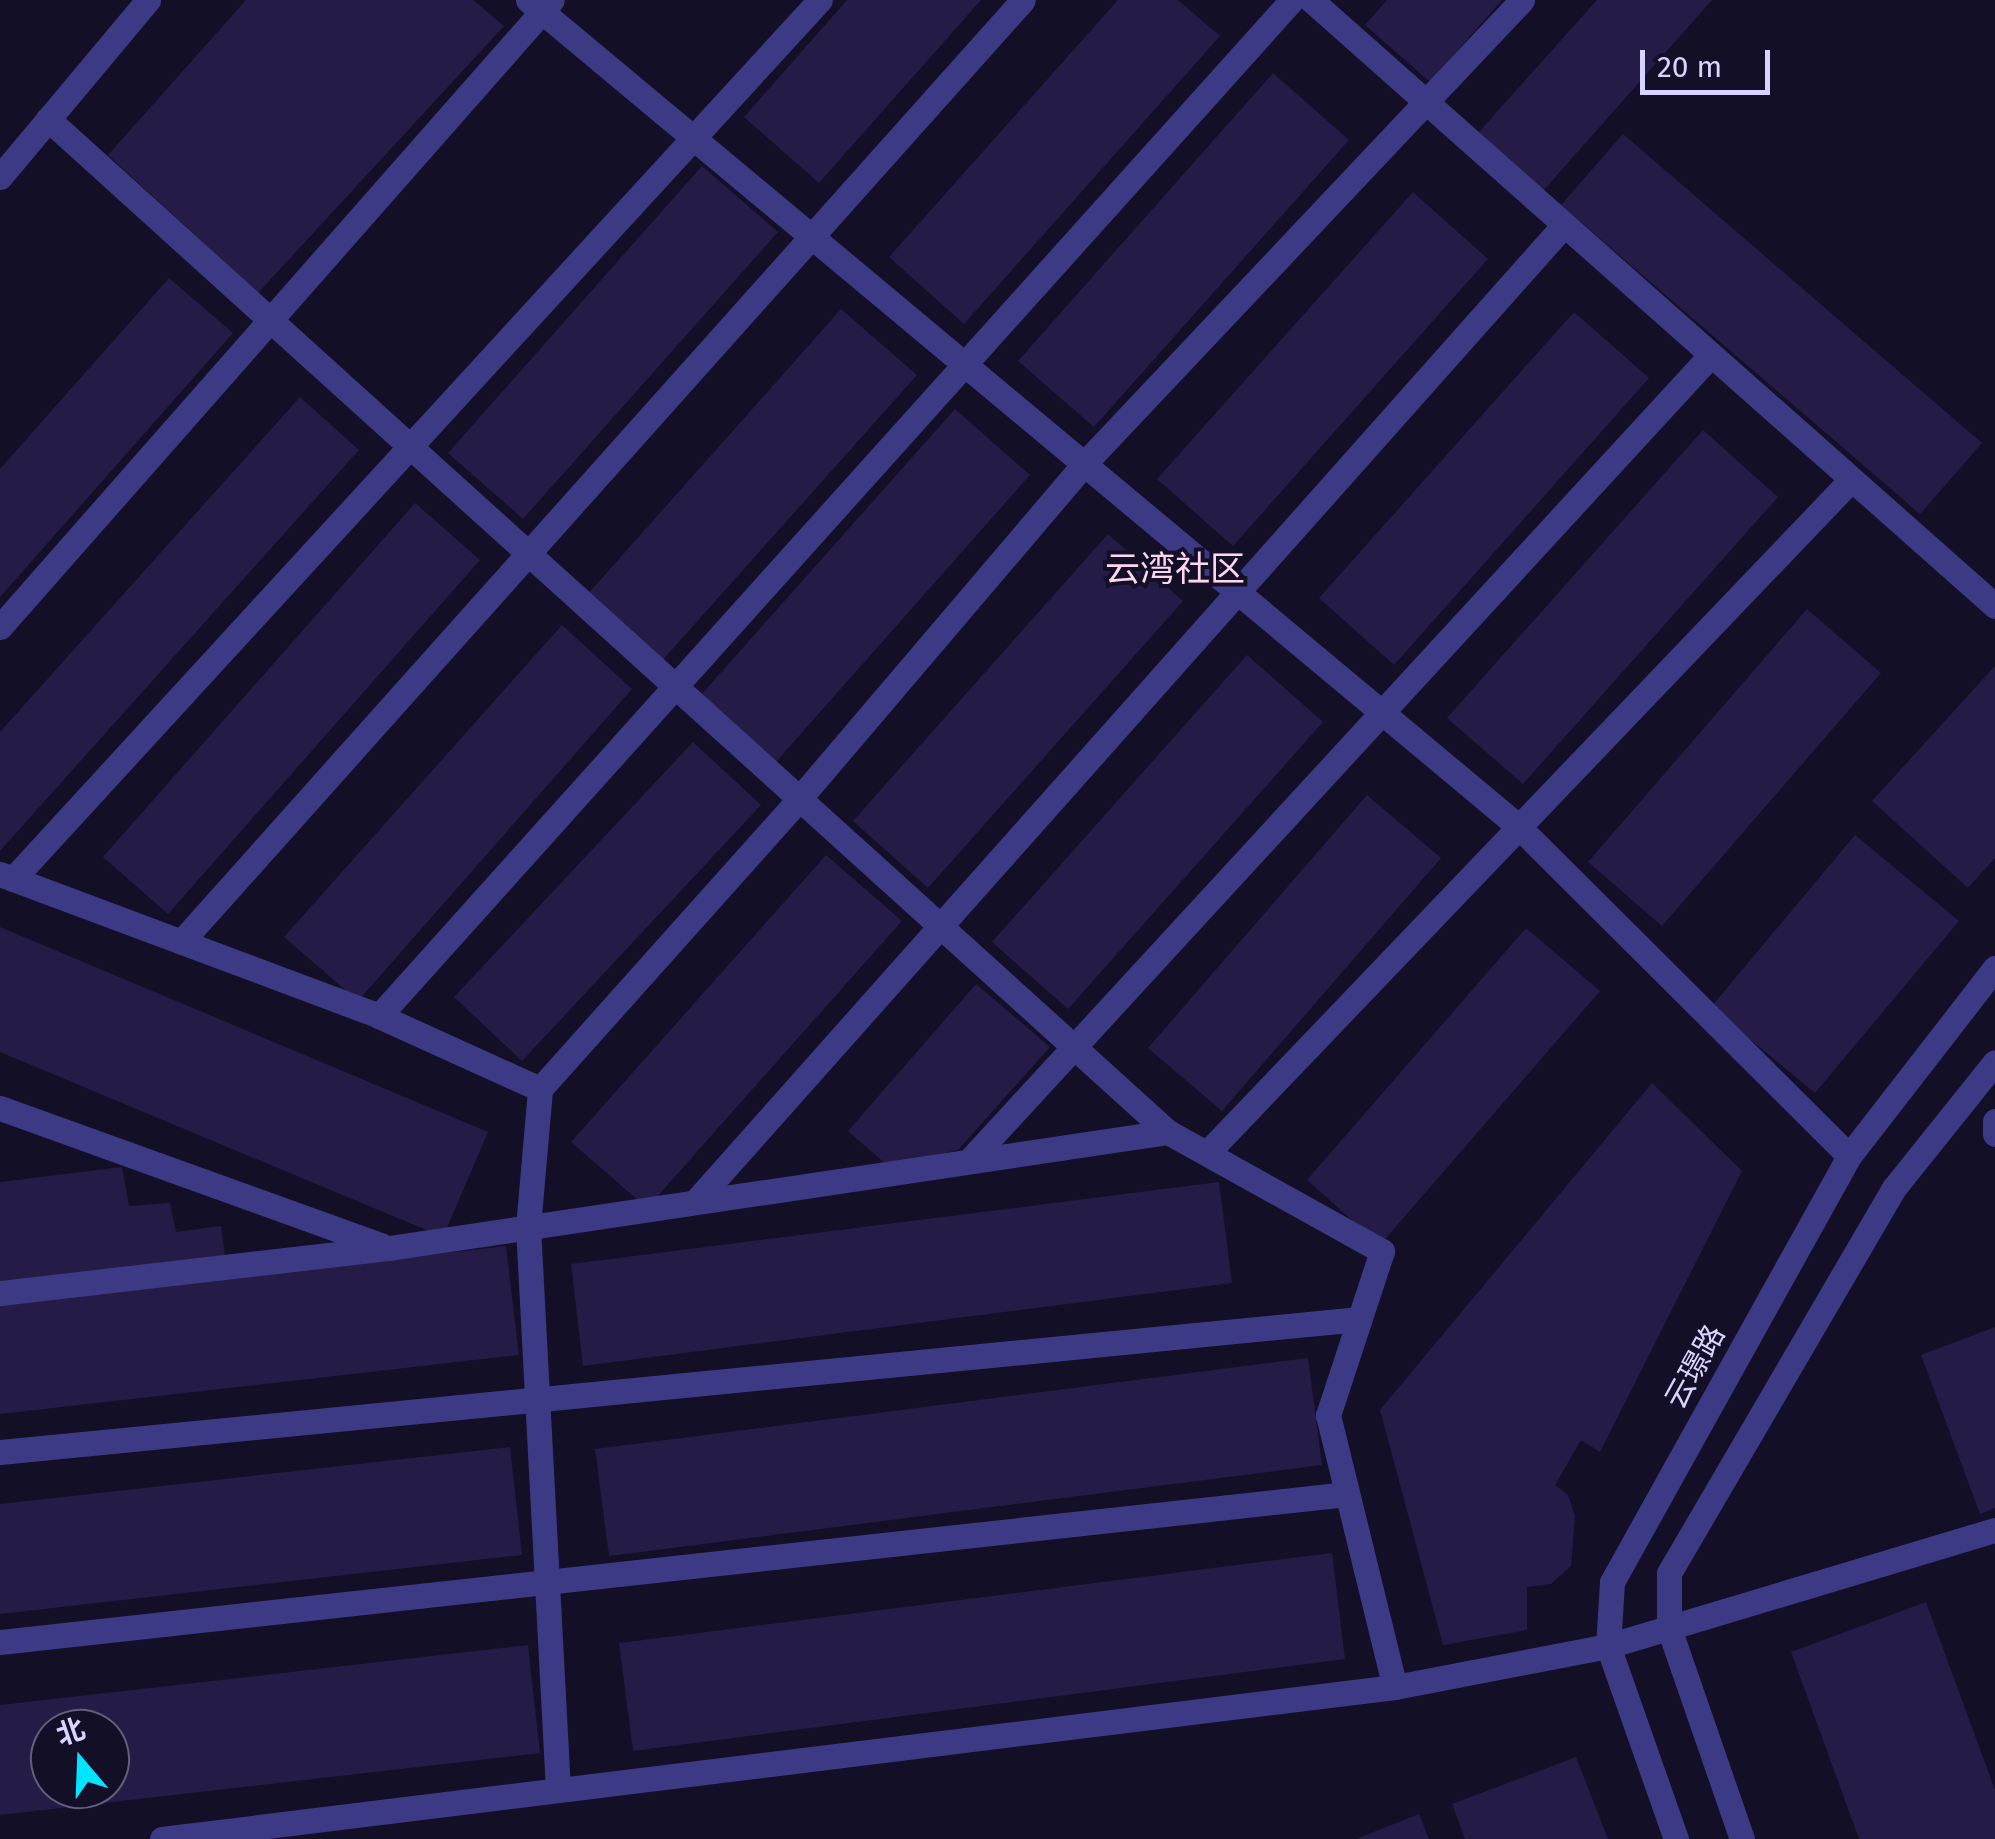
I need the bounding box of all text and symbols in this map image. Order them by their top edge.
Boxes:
scale bar [1645,30,1775,92]
text: 20 m [1657,49,1722,85]
district label: 云湾社区 [1105,548,1245,590]
street label: 云璟路 [1657,1319,1733,1415]
north arrow [30,1709,130,1809]
text: 北 [52,1712,89,1752]

